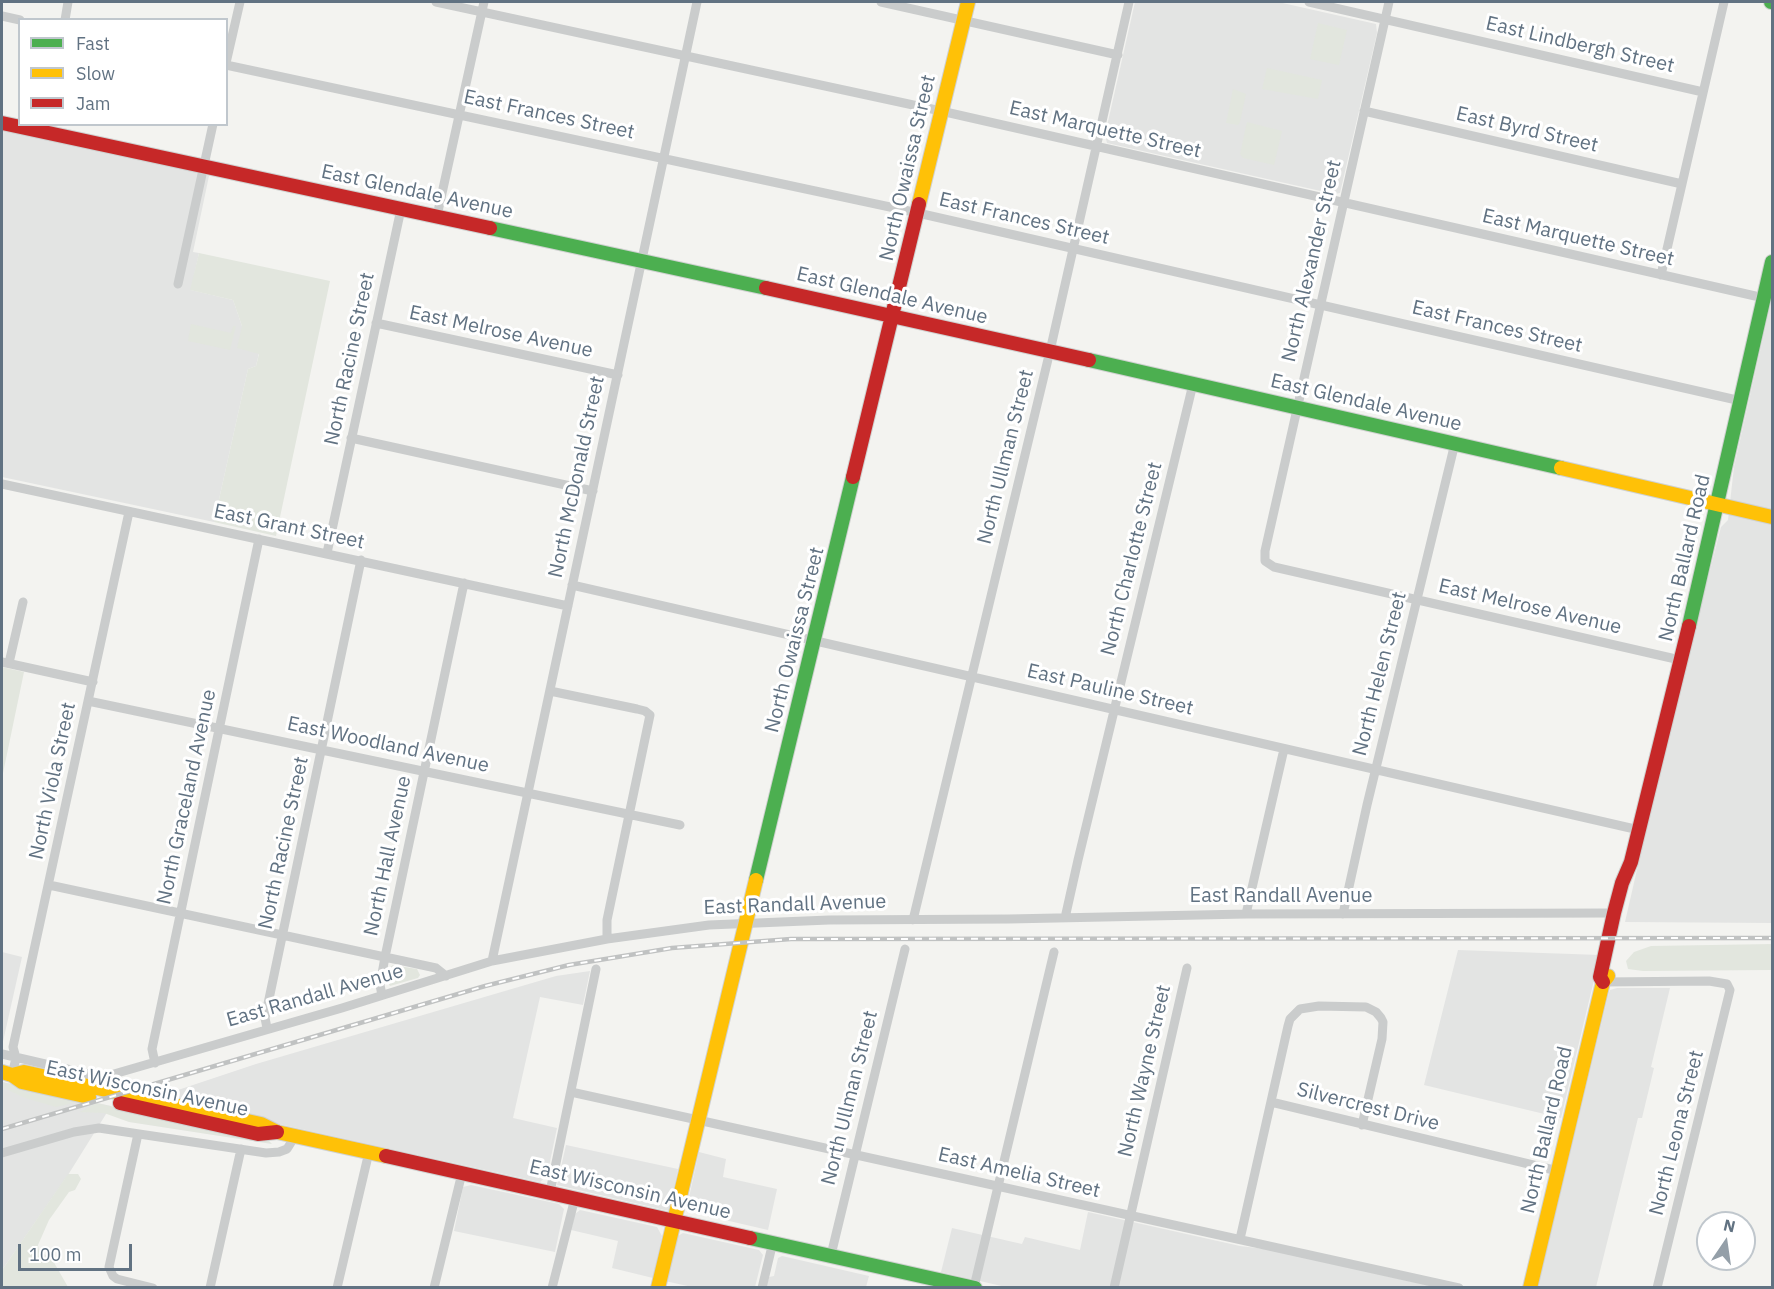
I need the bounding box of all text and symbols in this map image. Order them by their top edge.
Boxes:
street label: East Lindbergh Street [1483,12,1677,78]
legend [18,18,228,126]
text: Fast [76,32,110,55]
text: Slow [76,62,115,85]
street label: North Owaissa Street [875,72,941,264]
street label: East Frances Street [461,85,637,145]
text: Jam [76,92,111,115]
street label: East Marquette Street [1007,96,1203,164]
street label: East Byrd Street [1454,102,1600,158]
street label: North Alexander Street [1277,158,1347,364]
street label: East Glendale Avenue [319,160,515,224]
street label: East Frances Street [937,188,1111,250]
street label: East Marquette Street [1480,204,1676,272]
street label: East Glendale Avenue [794,262,990,330]
street label: North Racine Street [320,270,380,448]
street label: East Frances Street [1410,296,1584,358]
street label: East Melrose Avenue [407,301,595,363]
street label: North Ullman Street [973,367,1039,547]
street label: East Glendale Avenue [1268,369,1464,437]
street label: North McDonald Street [544,374,610,580]
street label: North Charlotte Street [1096,460,1168,658]
street label: North Ballard Road [1654,472,1716,644]
street label: East Grant Street [211,499,367,555]
street label: North Owaissa Street [760,545,830,735]
street label: East Melrose Avenue [1436,574,1624,640]
street label: North Helen Street [1348,589,1412,759]
street label: East Pauline Street [1024,659,1196,721]
street label: North Graceland Avenue [152,687,222,907]
street label: North Viola Street [25,700,81,862]
street label: East Woodland Avenue [285,712,491,778]
street label: North Racine Street [254,754,314,932]
street label: North Hall Avenue [359,774,417,938]
street label: East Randall Avenue [1190,884,1372,908]
street label: East Randall Avenue [703,890,887,920]
street label: East Randall Avenue [224,959,406,1033]
street label: North Wayne Street [1114,983,1176,1159]
street label: North Ullman Street [817,1008,883,1188]
street label: North Ballard Road [1516,1044,1578,1216]
street label: North Leona Street [1645,1048,1709,1218]
street label: East Wisconsin Avenue [44,1056,250,1122]
street label: Silvercrest Drive [1294,1078,1442,1136]
street label: East Amelia Street [936,1143,1102,1203]
street label: East Wisconsin Avenue [527,1155,733,1225]
north arrow [1696,1211,1756,1271]
text: N [1722,1214,1737,1236]
scale bar [21,1232,135,1270]
text: 100 m [29,1243,81,1266]

